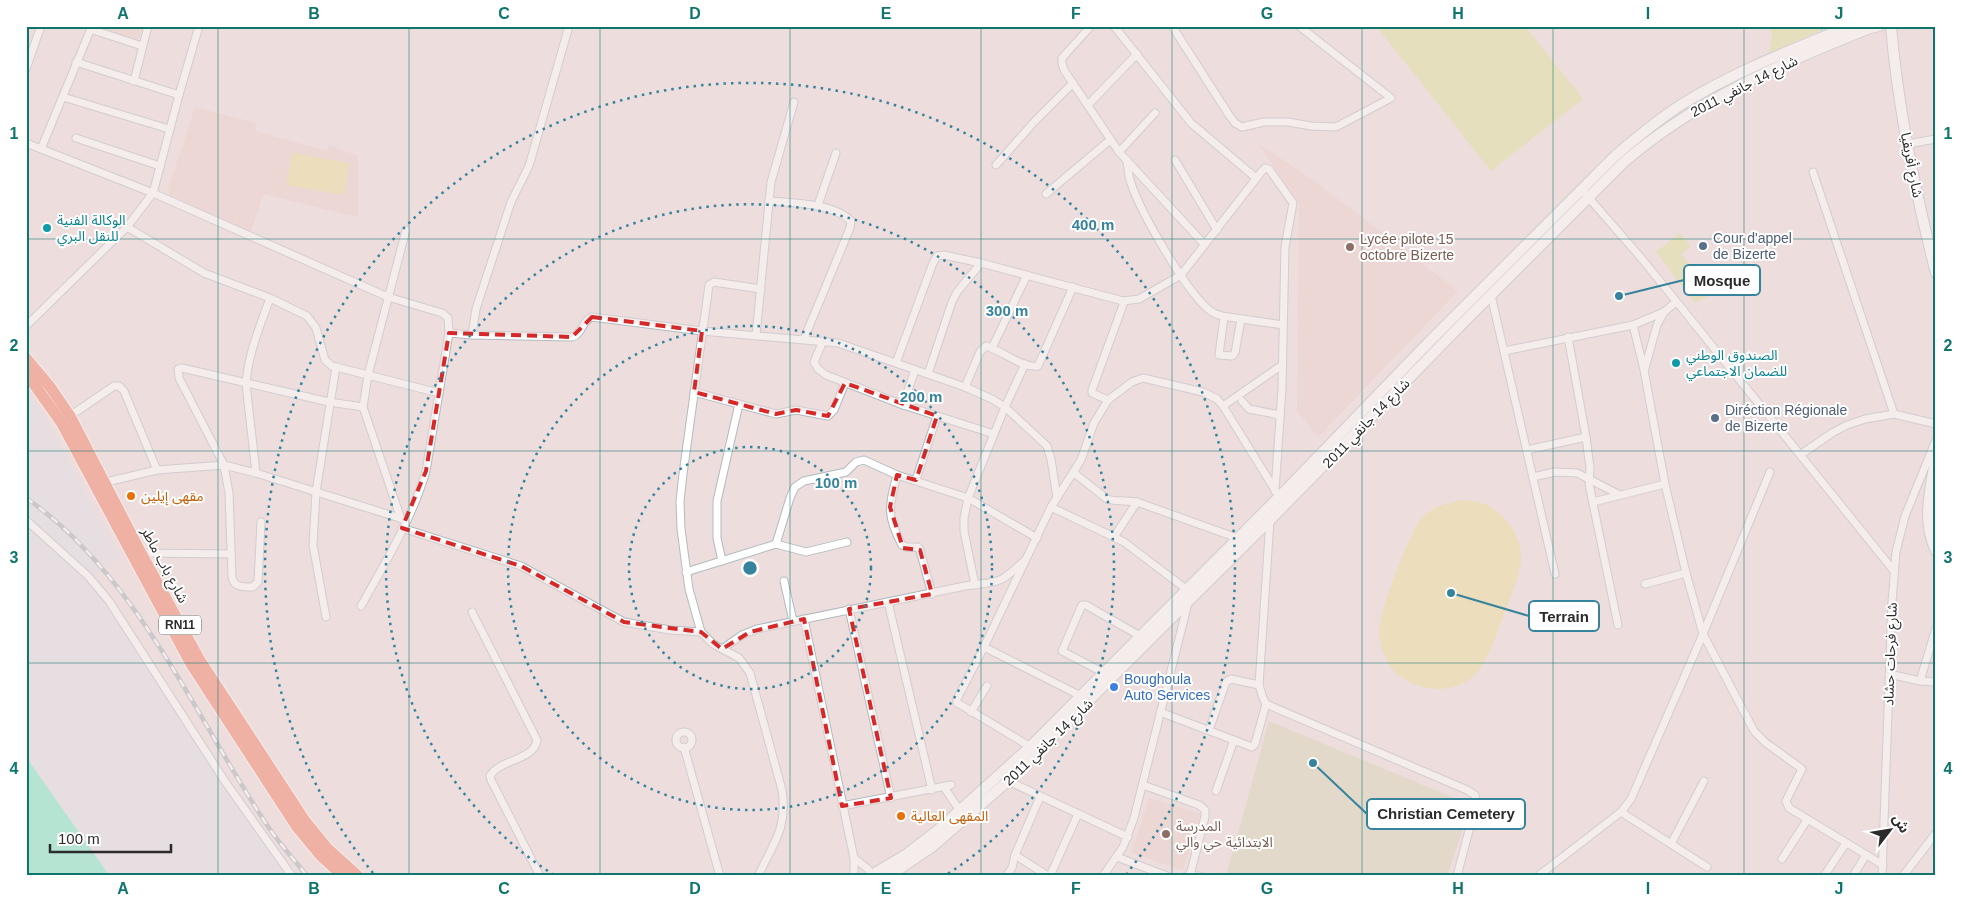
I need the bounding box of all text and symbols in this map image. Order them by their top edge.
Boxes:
text: A [117,5,129,22]
text: B [308,5,320,22]
text: C [498,5,510,22]
text: D [689,5,701,22]
text: E [881,5,892,22]
text: F [1071,5,1081,22]
text: G [1261,5,1273,22]
text: H [1452,5,1464,22]
text: I [1646,5,1650,22]
text: J [1835,5,1843,22]
street label: شارع 14 جانفي 2011 [1688,52,1802,123]
text: 1 [10,125,19,142]
text: 1 [1944,125,1953,142]
street label: شارع أفريقيا [1895,131,1927,200]
place label: الوكالة الفنية للنقل البري [57,212,126,247]
text: 400 m [1072,216,1114,233]
marker: الوكالة الفنية للنقل البري [41,222,53,234]
place label: Cour d'appel de Bizerte [1713,230,1792,262]
place label: Lycée pilote 15 octobre Bizerte [1360,231,1454,263]
marker: Cour d'appel de Bizerte [1697,240,1709,252]
marker: Lycée pilote 15 octobre Bizerte [1344,241,1356,253]
callout: Mosque [1684,265,1760,295]
text: Mosque [1694,272,1750,289]
text: 300 m [986,302,1028,319]
text: 2 [10,337,19,354]
text: 2 [1944,337,1953,354]
place label: الصندوق الوطني للضمان الاجتماعي [1686,347,1787,382]
marker: الصندوق الوطني للضمان الاجتماعي [1670,357,1682,369]
street label: شارع 14 جانفي 2011 [1319,375,1415,473]
text: 200 m [900,388,942,405]
place label: Diréction Régionale de Bizerte [1725,402,1847,434]
marker: Diréction Régionale de Bizerte [1709,412,1721,424]
text: 100 m [815,474,857,491]
place label: مقهى إيلين [141,488,204,506]
marker: مقهى إيلين [125,490,137,502]
street label: شارع باب ماطر [135,524,192,607]
text: 3 [10,549,19,566]
text: 3 [1944,549,1953,566]
centre of rings [741,559,759,577]
callout: Terrain [1529,601,1599,631]
street label: شارع فرحات حشاد [1880,602,1903,706]
text: Terrain [1539,608,1589,625]
road number: RN11 [159,616,201,634]
place label: Boughoula Auto Services [1124,671,1210,703]
marker: Boughoula Auto Services [1108,681,1120,693]
street label: شارع 14 جانفي 2011 [1000,695,1098,791]
text: 4 [10,760,19,777]
text: 4 [1944,760,1953,777]
callout: Christian Cemetery [1367,799,1525,829]
north arrow [1864,804,1914,854]
text: Christian Cemetery [1377,805,1515,822]
place label: المقهى العالية [911,808,988,825]
marker: المقهى العالية [895,810,907,822]
text: ش [1889,811,1913,836]
place label: المدرسة الابتدائية حي والي [1176,818,1273,853]
scale bar [50,822,171,854]
marker: المدرسة الابتدائية حي والي [1160,828,1172,840]
text: 100 m [58,830,100,847]
text: A [117,880,129,897]
text: B [308,880,320,897]
text: C [498,880,510,897]
text: D [689,880,701,897]
text: E [881,880,892,897]
text: F [1071,880,1081,897]
text: G [1261,880,1273,897]
text: H [1452,880,1464,897]
text: I [1646,880,1650,897]
text: J [1835,880,1843,897]

